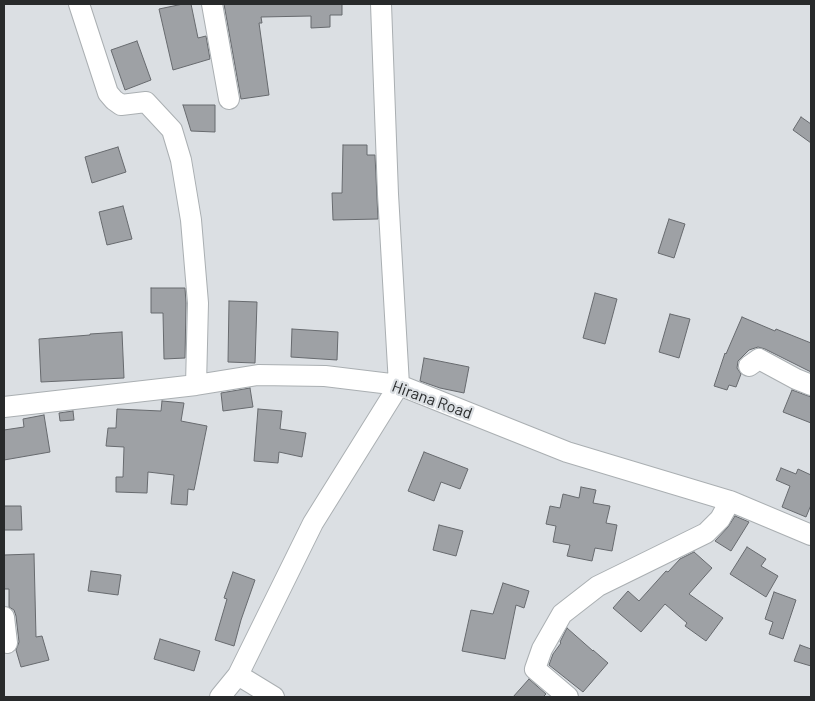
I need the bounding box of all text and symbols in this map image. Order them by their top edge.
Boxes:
street label: Hirana Road [389,377,475,423]

